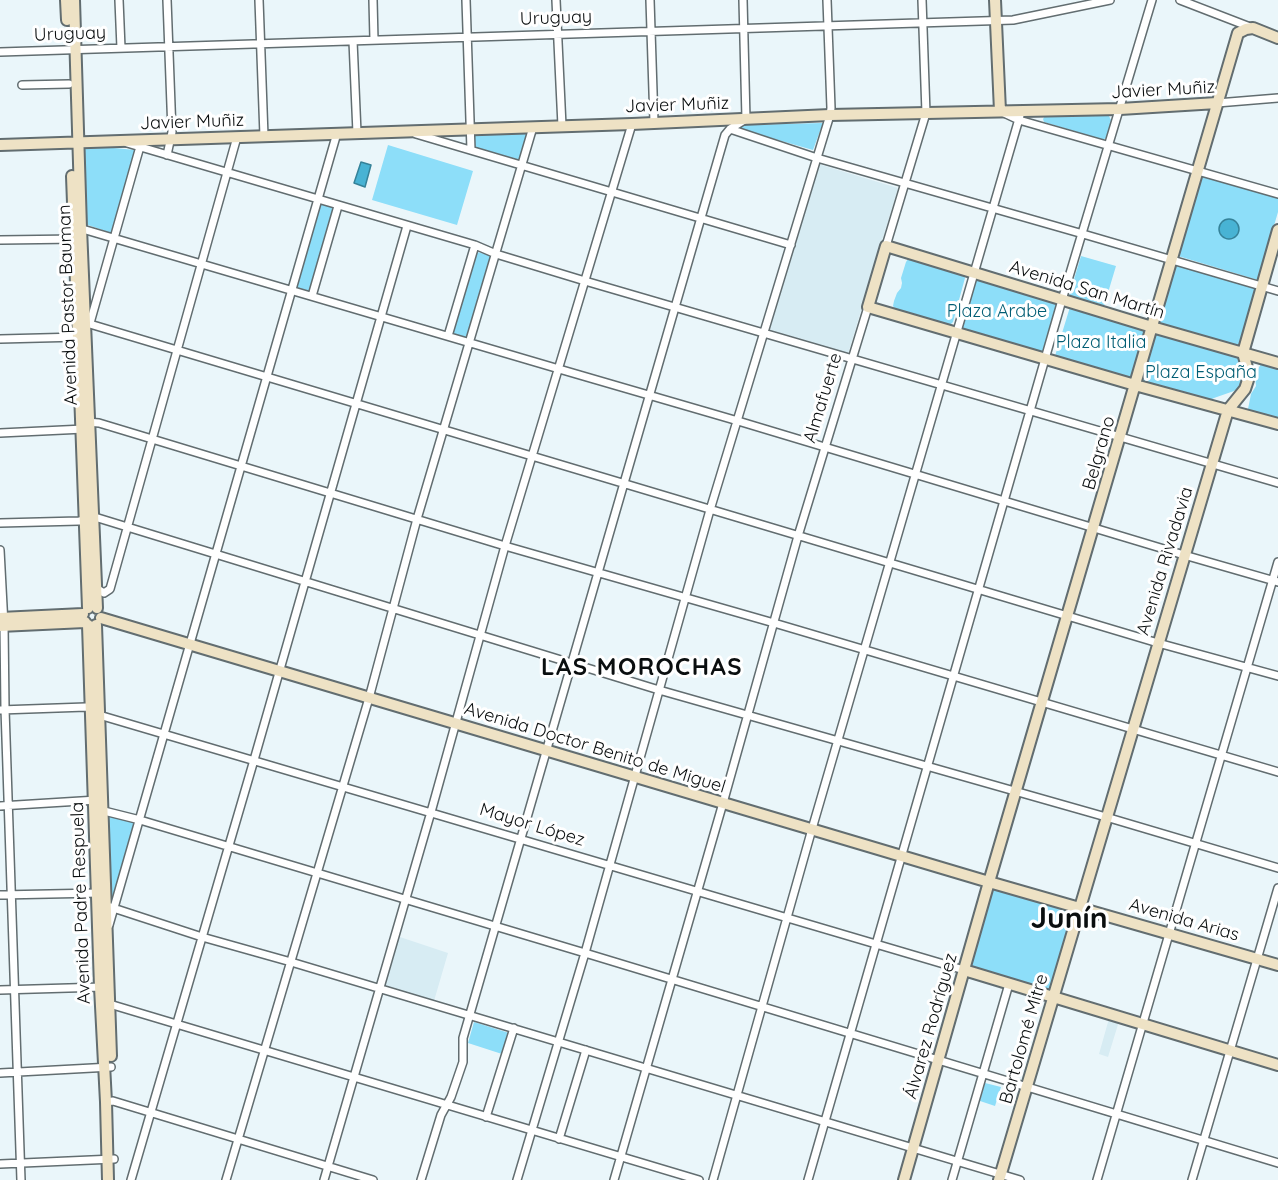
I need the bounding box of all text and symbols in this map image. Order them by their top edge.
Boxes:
street label: Uruguay [520,6,592,30]
street label: Uruguay [34,22,106,46]
street label: Javier Muñiz [1110,76,1216,104]
street label: Javier Muñiz [624,92,730,118]
street label: Javier Muñiz [139,109,245,135]
street label: Avenida Pastor Bauman [54,204,82,406]
street label: Avenida San Martín [1007,256,1167,324]
park label: Plaza Arabe [947,301,1047,323]
park label: Plaza Italia [1056,332,1146,354]
street label: Almafuerte [799,350,847,446]
park label: Plaza España [1145,362,1257,384]
street label: Belgrano [1078,414,1120,492]
street label: Avenida Rivadavia [1132,484,1198,638]
district label: LAS MOROCHAS [541,654,743,682]
street label: Avenida Doctor Benito de Miguel [462,698,728,798]
street label: Mayor López [477,799,587,851]
street label: Avenida Padre Respuela [67,801,95,1005]
street label: Avenida Arias [1126,894,1242,946]
district label: Junín [1030,901,1108,937]
street label: Álvarez Rodríguez [900,951,962,1101]
street label: Bartolomé Mitre [995,971,1053,1107]

